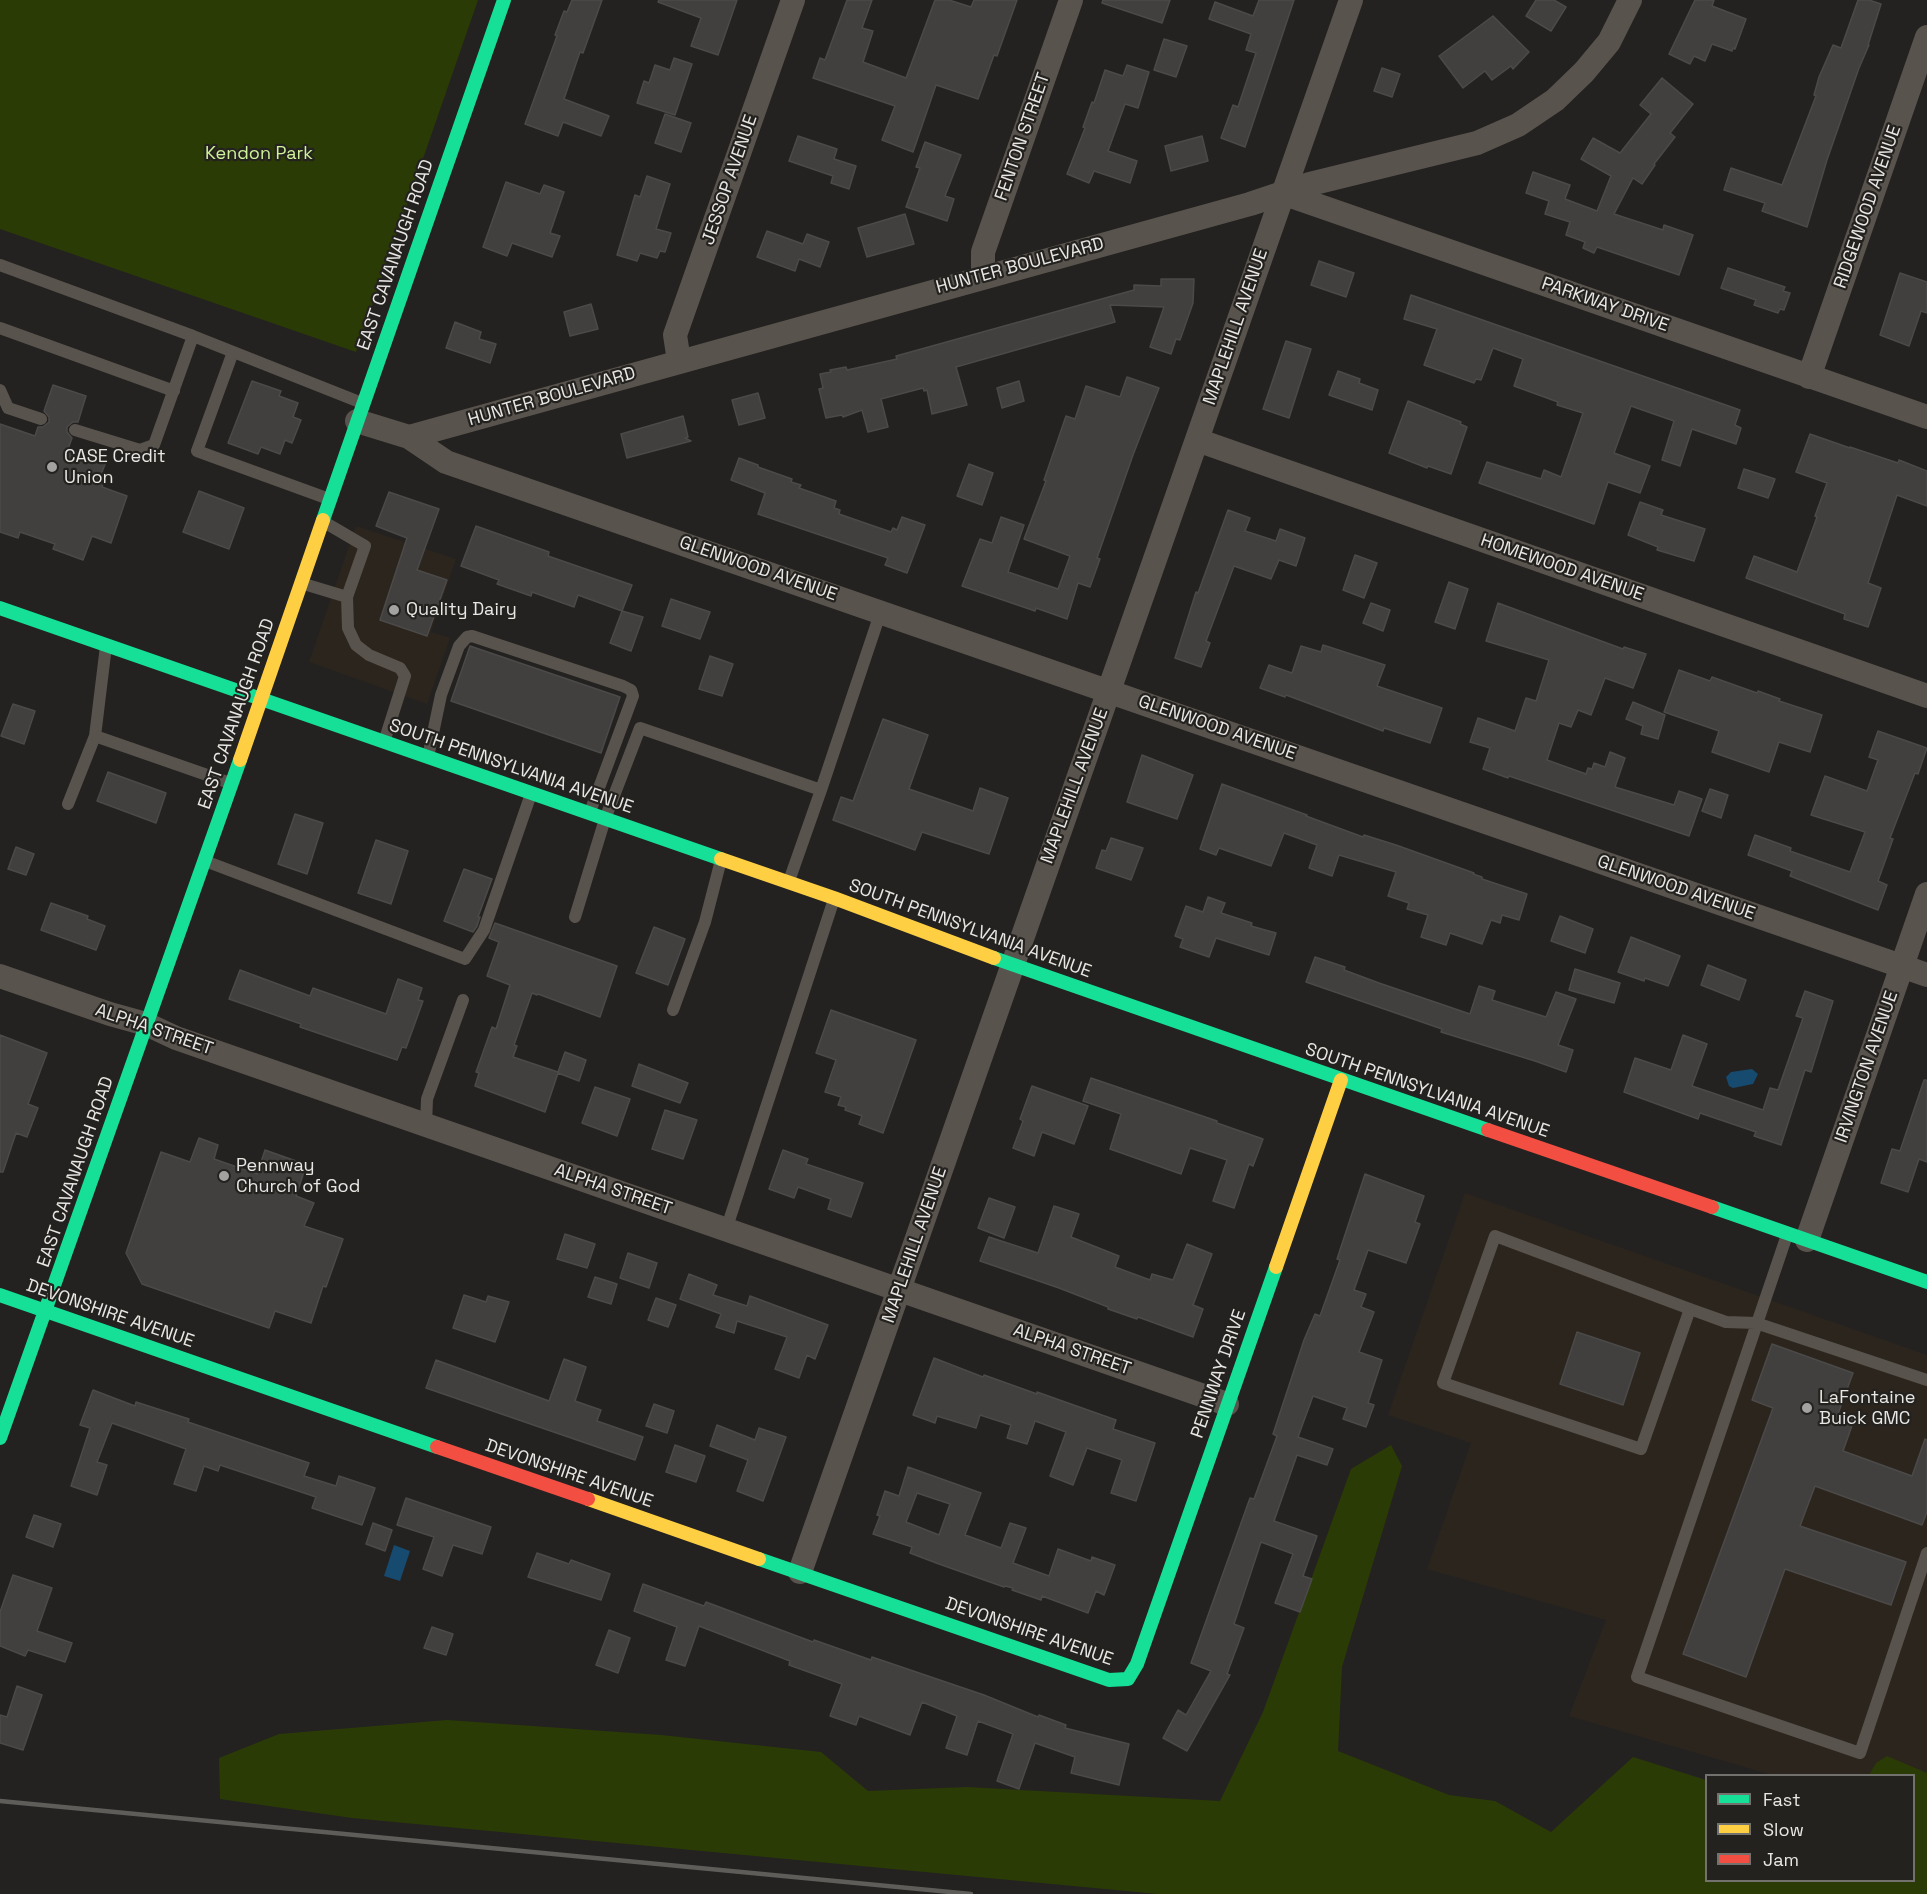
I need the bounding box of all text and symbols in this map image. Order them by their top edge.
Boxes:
street label: FENTON STREET [991,70,1055,204]
street label: JESSOP AVENUE [698,112,762,248]
street label: RIDGEWOOD AVENUE [1830,123,1906,291]
park label: Kendon Park [205,143,313,165]
street label: EAST CAVANAUGH ROAD [353,157,439,353]
street label: HUNTER BOULEVARD [934,233,1106,299]
street label: MAPLEHILL AVENUE [1199,246,1273,408]
street label: PARKWAY DRIVE [1538,273,1672,337]
street label: HUNTER BOULEVARD [466,363,638,431]
place label: CASE Credit Union [64,446,165,488]
marker: CASE Credit Union [45,460,59,474]
street label: HOMEWOOD AVENUE [1478,530,1646,606]
street label: GLENWOOD AVENUE [676,532,840,606]
place label: Quality Dairy [406,599,517,621]
marker: Quality Dairy [387,603,401,617]
street label: EAST CAVANAUGH ROAD [194,616,280,812]
street label: GLENWOOD AVENUE [1135,691,1299,765]
street label: MAPLEHILL AVENUE [1037,705,1113,867]
street label: SOUTH PENNSYLVANIA AVENUE [386,715,636,819]
street label: GLENWOOD AVENUE [1594,851,1758,925]
street label: SOUTH PENNSYLVANIA AVENUE [846,875,1094,983]
street label: IRVINGTON AVENUE [1831,988,1903,1146]
street label: ALPHA STREET [92,1000,216,1060]
street label: SOUTH PENNSYLVANIA AVENUE [1302,1039,1552,1143]
street label: EAST CAVANAUGH ROAD [33,1074,119,1270]
place label: Pennway Church of God [236,1155,360,1198]
street label: ALPHA STREET [551,1160,675,1220]
street label: MAPLEHILL AVENUE [878,1164,952,1326]
marker: Pennway Church of God [217,1169,231,1183]
street label: DEVONSHIRE AVENUE [23,1275,197,1353]
street label: PENNWAY DRIVE [1187,1307,1251,1441]
street label: ALPHA STREET [1010,1320,1134,1380]
place label: LaFontaine Buick GMC [1819,1387,1915,1430]
marker: LaFontaine Buick GMC [1800,1401,1814,1415]
street label: DEVONSHIRE AVENUE [482,1435,656,1513]
street label: DEVONSHIRE AVENUE [942,1593,1116,1671]
legend [1705,1774,1915,1882]
text: Fast [1763,1788,1800,1811]
text: Slow [1763,1818,1804,1841]
text: Jam [1763,1848,1799,1871]

